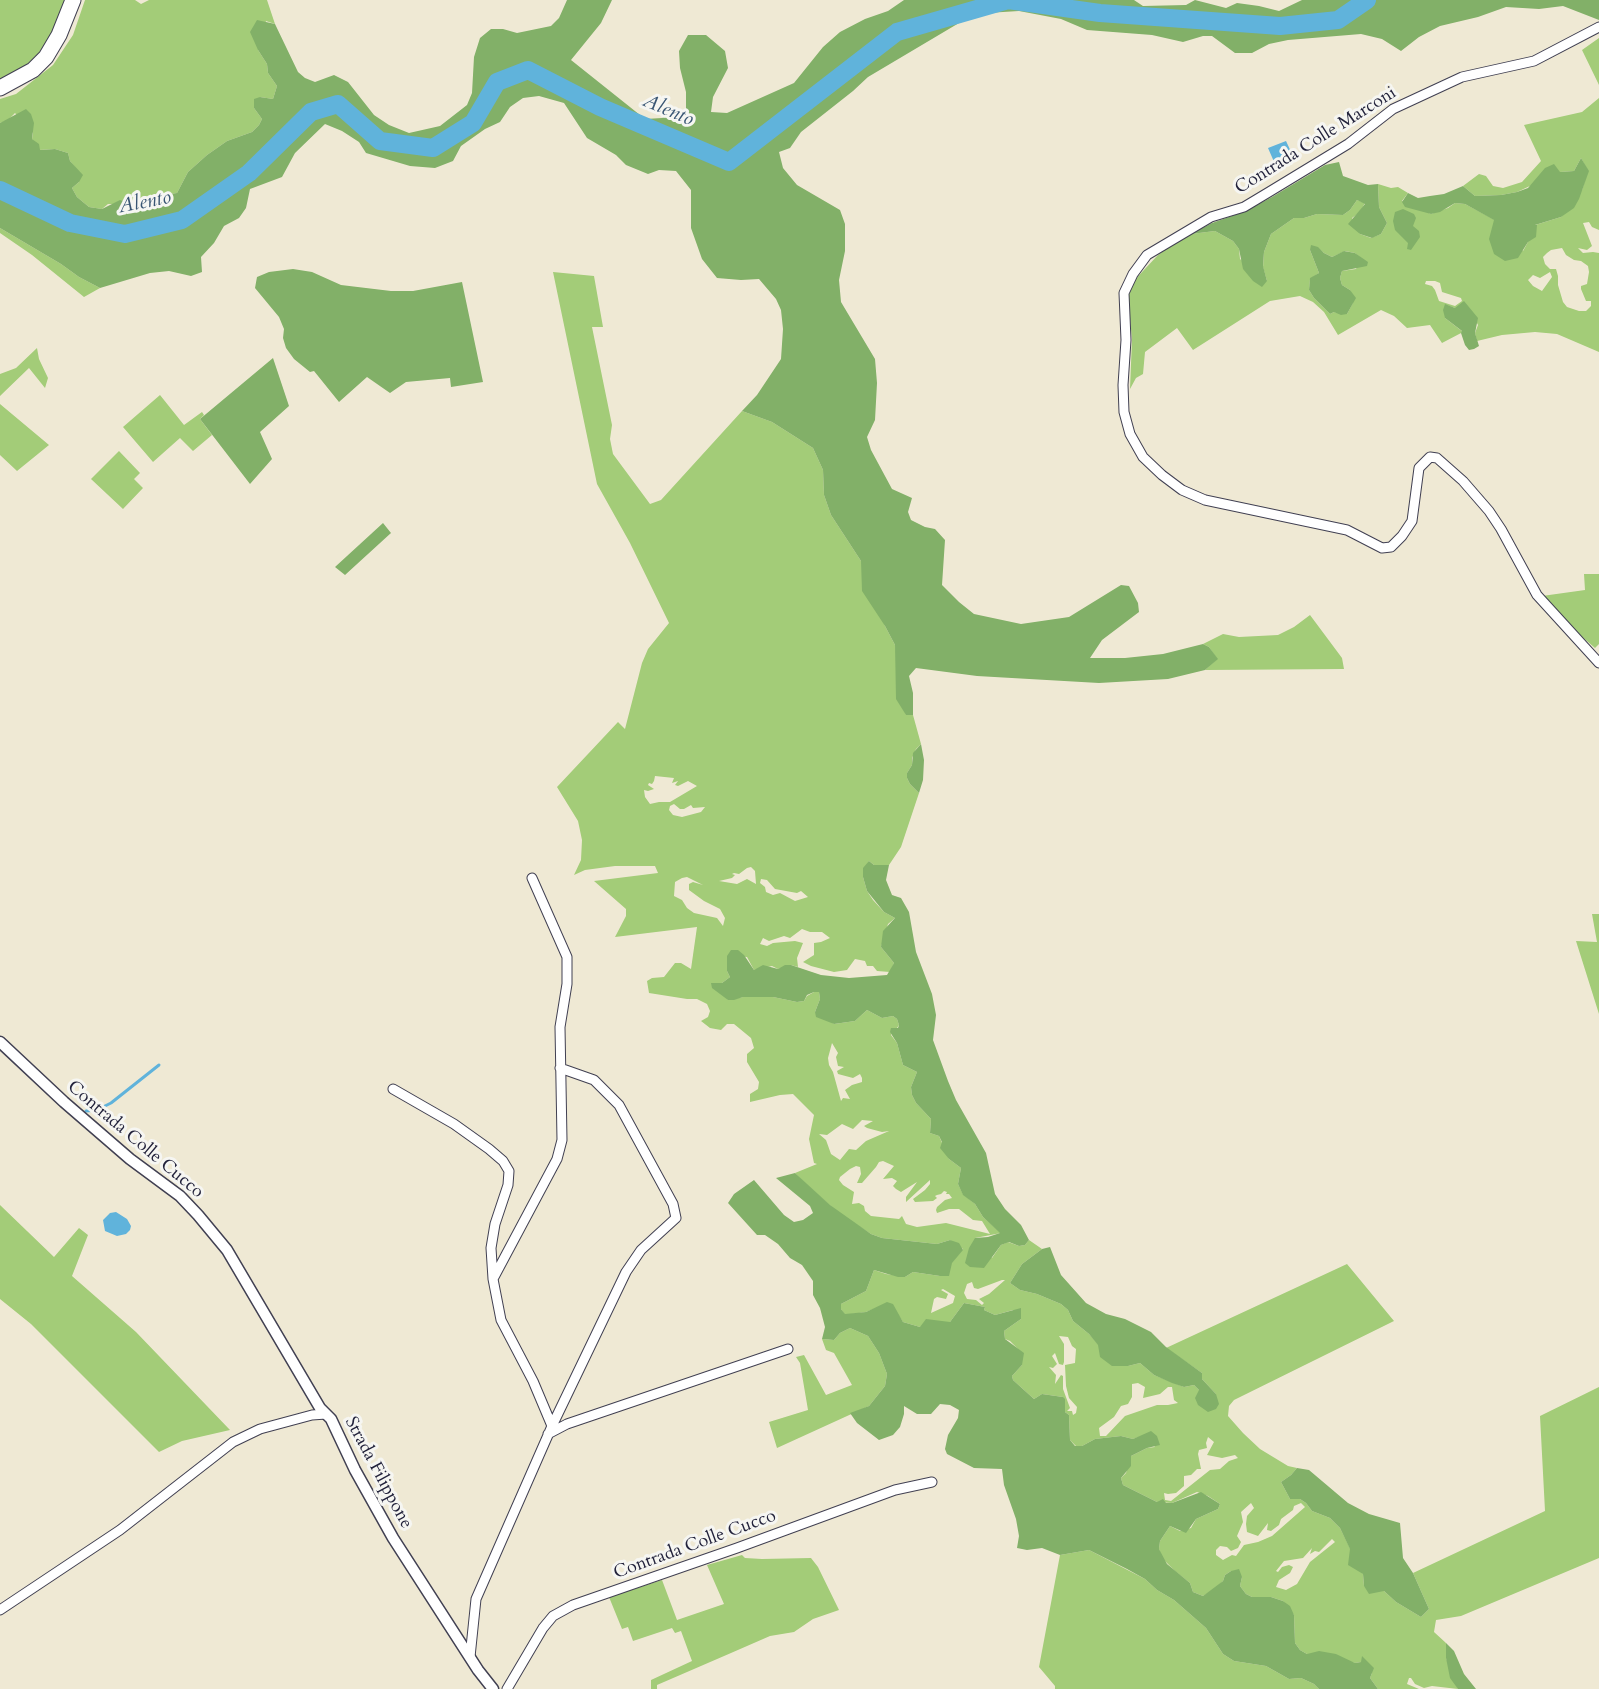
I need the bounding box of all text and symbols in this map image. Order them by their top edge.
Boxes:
street label: Contrada Colle Marconi [1231,83,1401,199]
water label: Alento [639,90,697,132]
water label: Alento [117,186,173,220]
street label: Contrada Colle Cucco [62,1077,208,1203]
street label: Strada Filippone [339,1413,417,1533]
street label: Contrada Colle Cucco [611,1506,779,1584]

